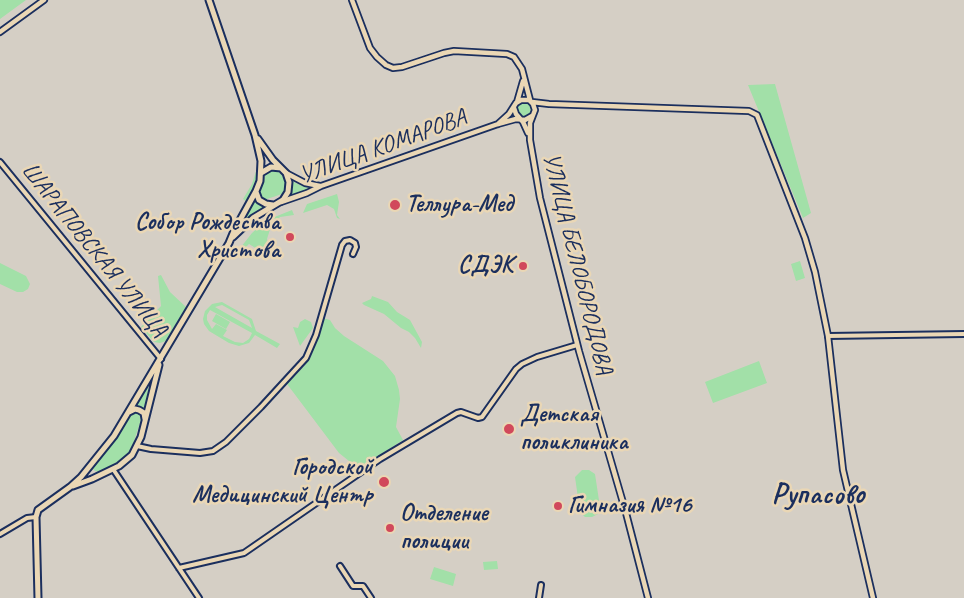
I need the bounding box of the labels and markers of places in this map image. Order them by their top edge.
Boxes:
place label: Теллура-Мед [406,191,513,219]
marker: Теллура-Мед [388,198,402,212]
place label: Собор Рождества Христова [135,209,280,265]
marker: Собор Рождества Христова [284,231,296,243]
place label: СДЭК [458,252,513,280]
marker: СДЭК [517,260,529,272]
place label: Детская поликлиника [520,401,628,457]
marker: Детская поликлиника [502,422,516,436]
place label: Городской Медицинский Центр [192,454,373,510]
marker: Городской Медицинский Центр [377,475,391,489]
place label: Гимназия №16 [568,492,691,520]
place label: Отделение полиции [400,500,488,556]
marker: Гимназия №16 [552,500,564,512]
marker: Отделение полиции [384,522,396,534]

